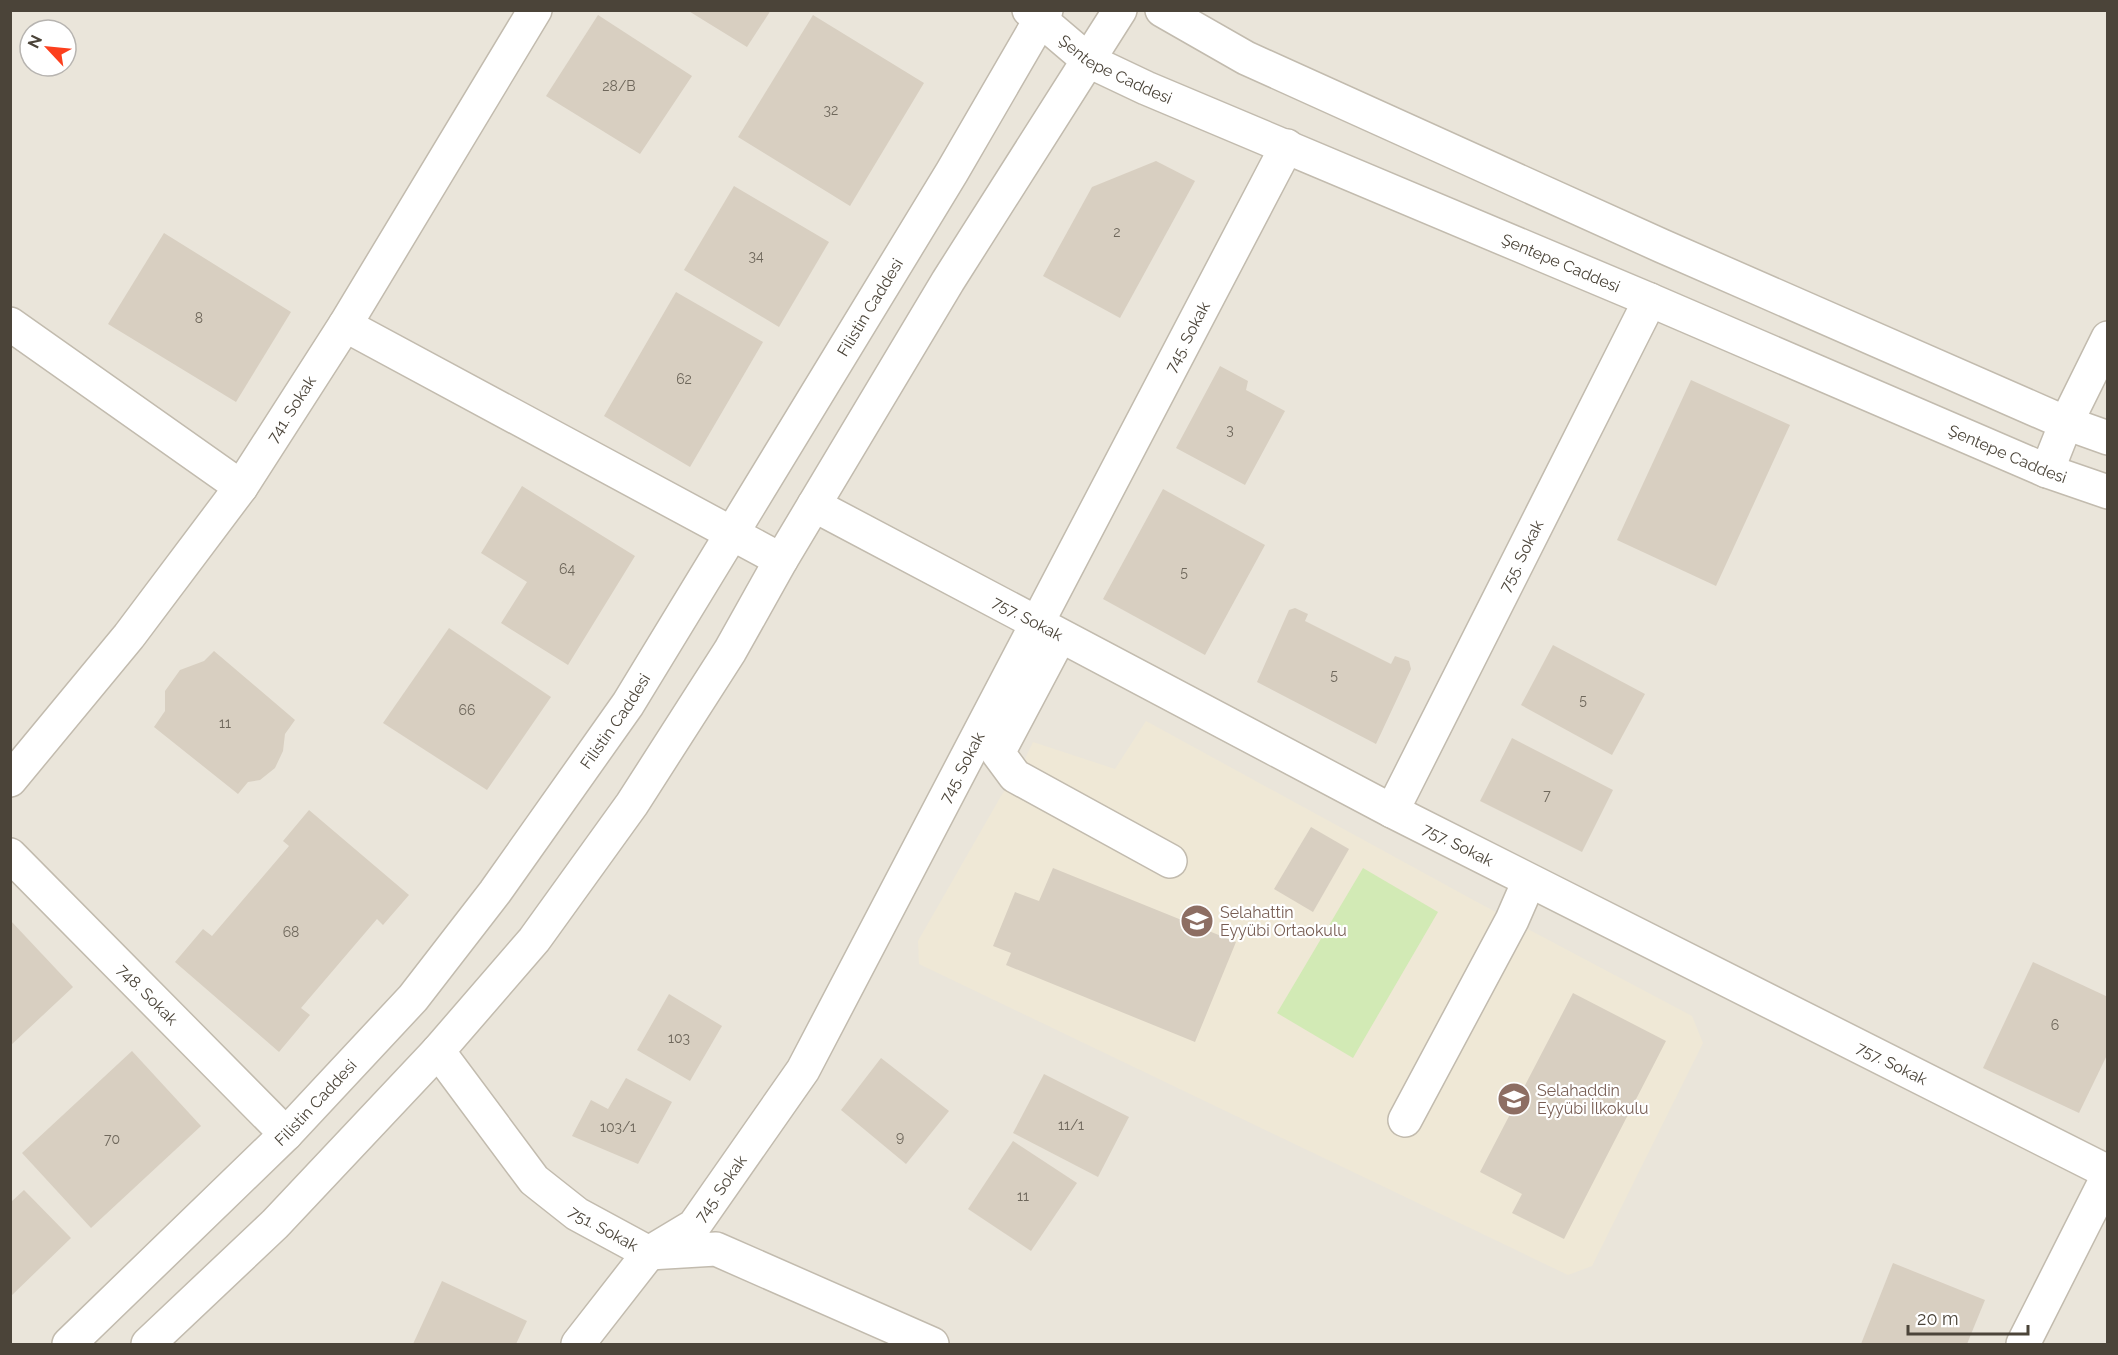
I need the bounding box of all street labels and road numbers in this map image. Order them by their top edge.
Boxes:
street label: Şentepe Caddesi [1055,30,1175,107]
street label: Şentepe Caddesi [1499,229,1623,296]
street label: Filistin Caddesi [833,255,907,360]
street label: 745. Sokak [1161,298,1214,375]
street label: 741. Sokak [263,372,320,446]
street label: Şentepe Caddesi [1946,420,2069,487]
street label: 755. Sokak [1495,516,1547,595]
street label: 757. Sokak [990,592,1067,645]
street label: Filistin Caddesi [576,670,654,772]
street label: 745. Sokak [935,728,988,806]
street label: 757. Sokak [1420,819,1497,870]
street label: 748. Sokak [114,960,182,1029]
street label: 757. Sokak [1854,1037,1931,1089]
street label: Filistin Caddesi [270,1055,360,1150]
street label: 745. Sokak [690,1151,751,1225]
street label: 751. Sokak [565,1202,642,1255]

